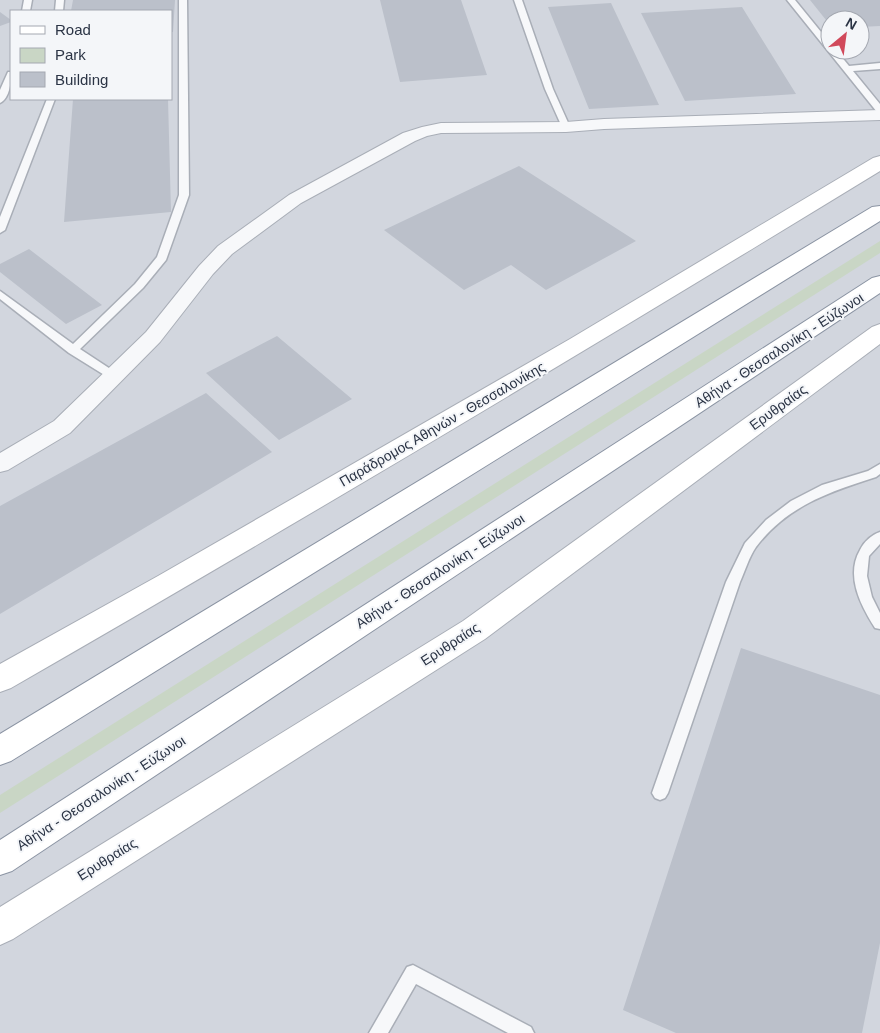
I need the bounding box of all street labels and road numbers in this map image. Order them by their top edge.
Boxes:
street label: Αθήνα - Θεσσαλονίκη - Εύζωνοι [692,289,866,411]
street label: Παράδρομος Αθηνών - Θεσσαλονίκης [336,358,548,490]
street label: Ερυθραίας [746,381,810,433]
street label: Αθήνα - Θεσσαλονίκη - Εύζωνοι [353,510,527,632]
street label: Ερυθραίας [418,619,483,669]
street label: Αθήνα - Θεσσαλονίκη - Εύζωνοι [14,732,188,854]
street label: Ερυθραίας [74,834,140,883]

